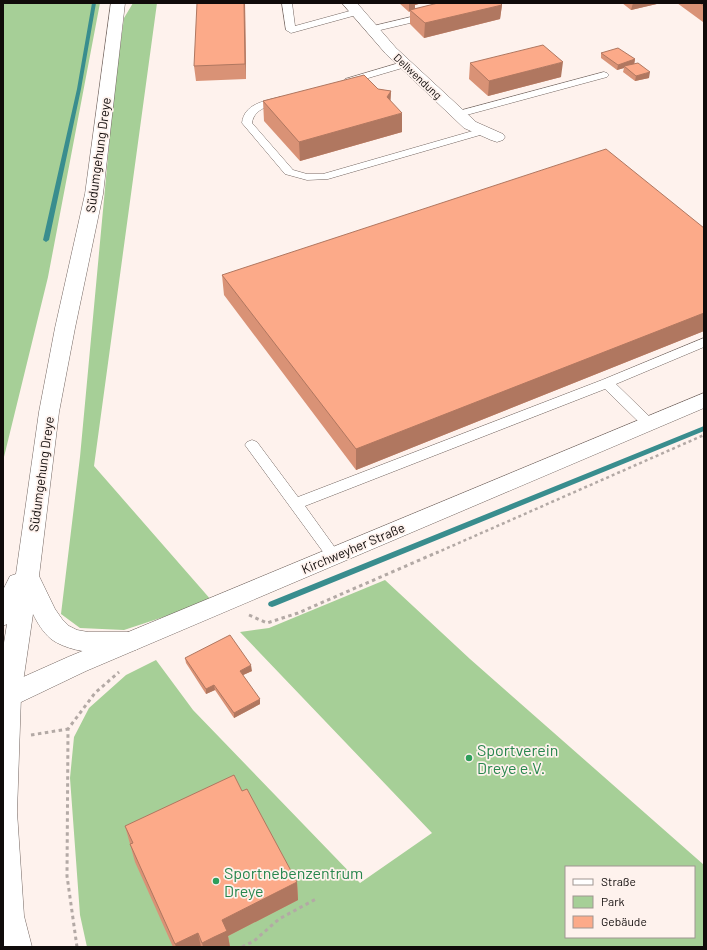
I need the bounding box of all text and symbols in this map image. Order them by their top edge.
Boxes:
street label: Dellwendung [391,50,445,102]
street label: Südumgehung Dreye [82,96,114,214]
street label: Südumgehung Dreye [25,415,57,533]
street label: Kirchweyher Straße [299,519,407,577]
place label: Sportverein Dreye e.V. [477,740,559,777]
marker: Sportverein Dreye e.V. [464,753,474,763]
place label: Sportnebenzentrum Dreye [224,863,363,900]
legend [565,866,695,938]
text: Straße [601,874,636,888]
marker: Sportnebenzentrum Dreye [211,876,221,886]
text: Park [601,894,625,908]
text: Gebäude [601,914,647,928]

